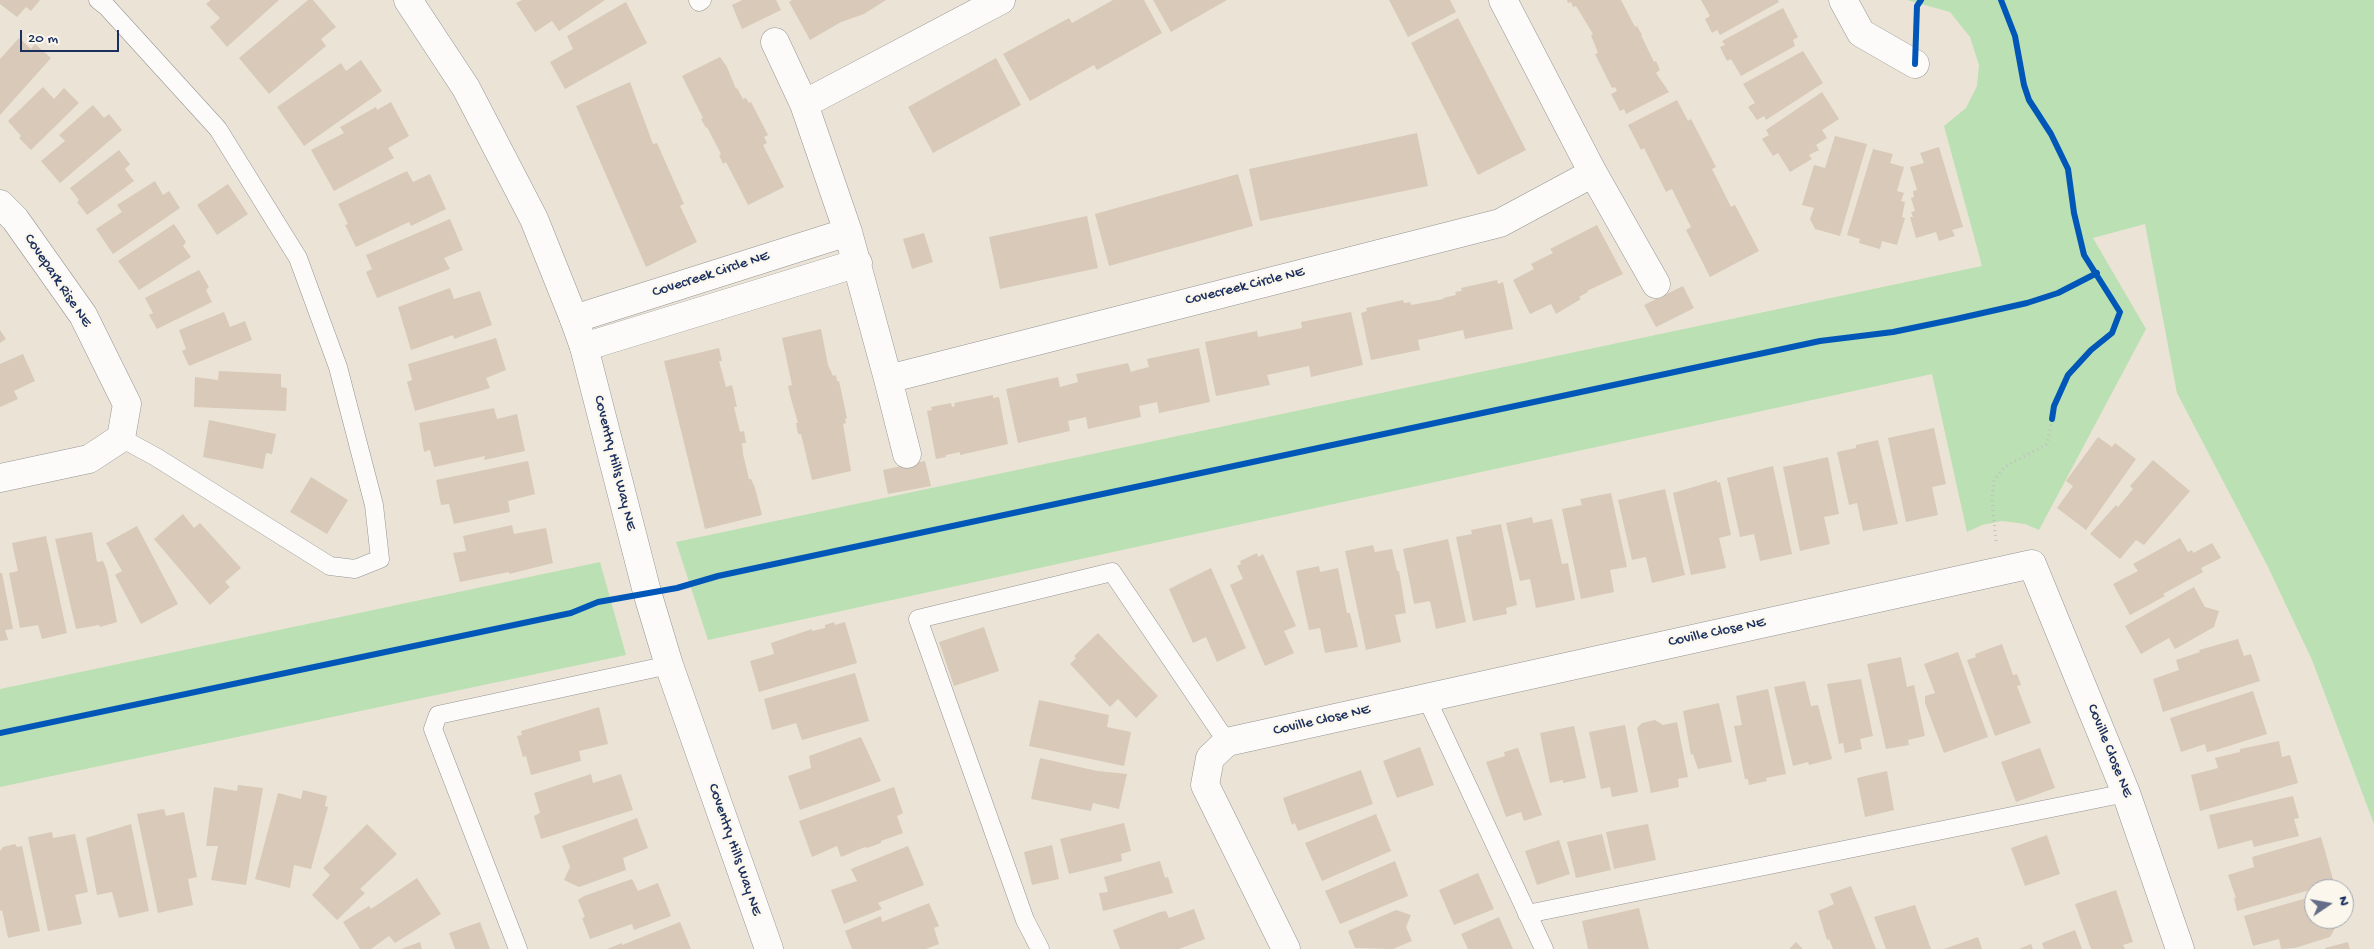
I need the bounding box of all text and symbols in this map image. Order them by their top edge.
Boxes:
scale bar [22,20,121,52]
text: 20 m [28,30,58,48]
street label: Covepark Rise NE [19,231,95,331]
street label: Covecreek Circle NE [650,248,772,302]
street label: Covecreek Circle NE [1184,264,1306,310]
street label: Coventry Hills Way NE [589,394,639,532]
street label: Coville Close NE [1667,614,1767,652]
street label: Coville Close NE [1272,701,1372,741]
street label: Coville Close NE [2082,702,2136,800]
street label: Coventry Hills Way NE [703,782,765,918]
north arrow [2304,879,2354,929]
text: N [2334,895,2352,907]

